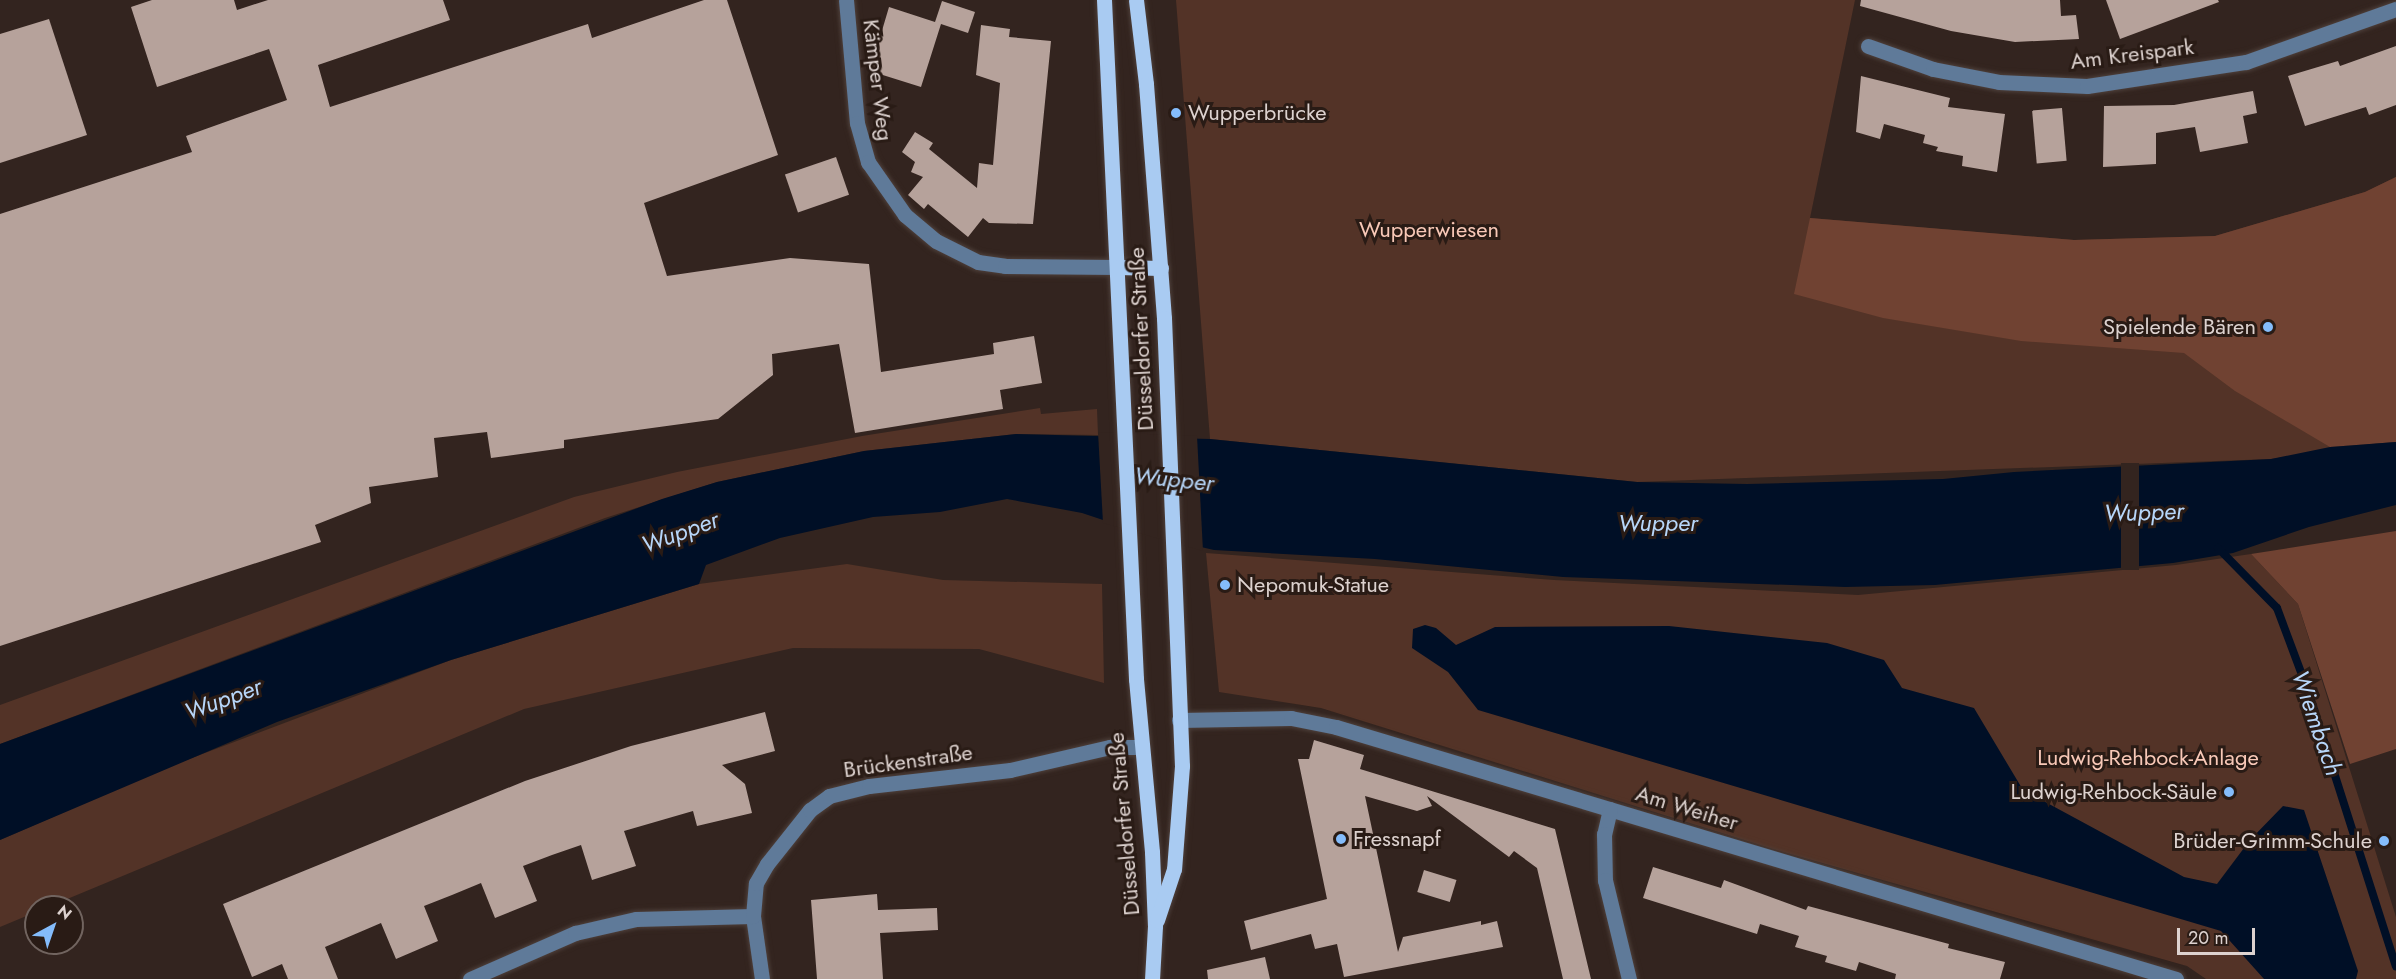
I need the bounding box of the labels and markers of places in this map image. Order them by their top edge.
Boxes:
place label: Wupperbrücke [1188,100,1327,126]
marker: Wupperbrücke [1169,106,1183,120]
place label: Spielende Bären [2103,314,2256,340]
marker: Spielende Bären [2261,320,2275,334]
place label: Nepomuk-Statue [1237,572,1389,598]
marker: Nepomuk-Statue [1218,578,1232,592]
place label: Ludwig-Rehbock-Säule [2010,779,2217,805]
marker: Ludwig-Rehbock-Säule [2222,785,2236,799]
place label: Fressnapf [1353,826,1441,852]
place label: Brüder-Grimm-Schule [2173,828,2372,854]
marker: Fressnapf [1334,832,1348,846]
marker: Brüder-Grimm-Schule [2377,834,2391,848]

